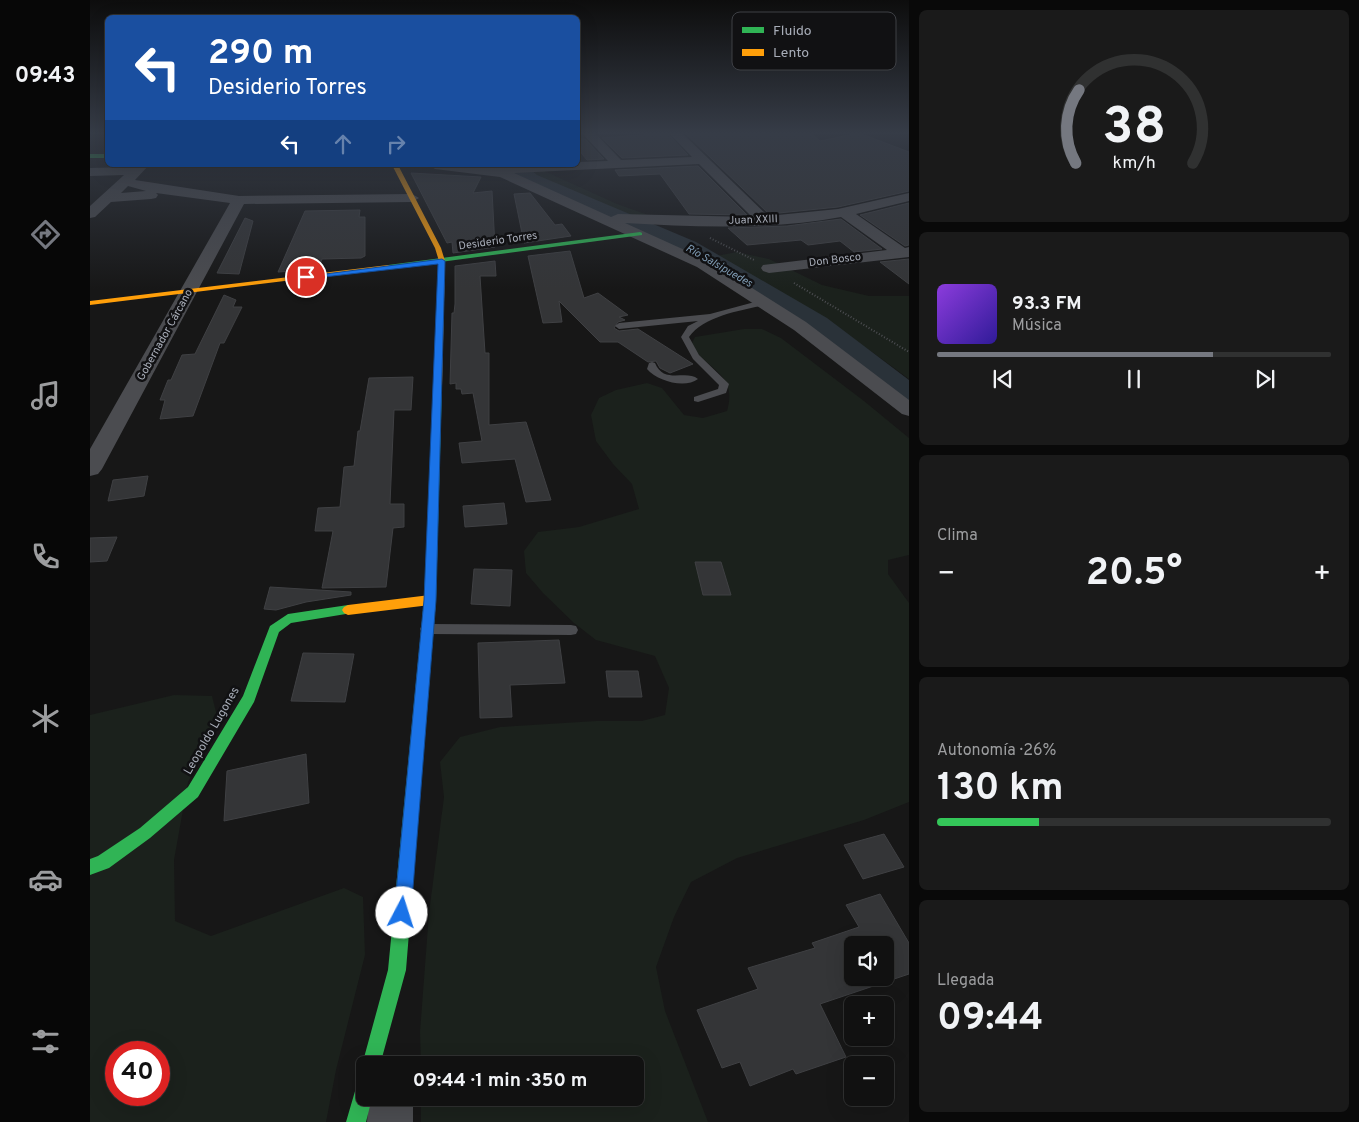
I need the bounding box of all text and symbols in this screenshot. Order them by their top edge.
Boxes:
legend [732,12,896,70]
text: Fluido [773,23,812,40]
text: 290 m [208,32,313,76]
icon: left [125,35,190,100]
text: Lento [773,45,809,62]
text: 09:43 [15,63,75,90]
text: Desiderio Torres [208,75,367,102]
text: 38 [1102,96,1166,162]
icon: left [276,130,304,158]
icon: ahead [329,130,357,158]
icon: right [382,130,410,158]
text: km/h [1112,152,1156,175]
street label: Juan XXIII [728,212,778,228]
icon: directions [28,217,63,252]
street label: Desiderio Torres [458,229,538,253]
water label: Río Salsipuedes [683,241,756,291]
street label: Don Bosco [808,250,862,270]
pin [285,256,327,298]
icon: arrive [292,263,320,291]
street label: Gobernador Cárcano [134,287,196,383]
text: 93.3 FM [1012,292,1082,316]
text: Música [1012,316,1062,336]
icon: previous [989,365,1017,393]
icon: pause [1120,365,1148,393]
icon: next [1251,365,1279,393]
icon: music [28,378,63,413]
text: Clima [937,526,978,546]
icon: phone [28,539,63,574]
text: 20.5° [1086,550,1182,599]
text: − [937,557,955,593]
text: + [1313,557,1331,593]
street label: Leopoldo Lugones [180,684,244,778]
icon: climate [28,701,63,736]
text: Autonomía · 26% [937,741,1056,761]
text: 130 km [937,765,1063,814]
icon: car [28,862,63,897]
position arrow [375,886,427,938]
map controls [844,936,894,1106]
button: sound [844,936,894,986]
text: Llegada [937,971,994,991]
text: 09:44 [937,995,1043,1044]
button: + [844,996,894,1046]
icon: filters [28,1024,63,1059]
speed limit sign: 40 [105,1041,170,1106]
button: − [844,1056,894,1106]
text: 09:44 · 1 min · 350 m [413,1069,587,1093]

